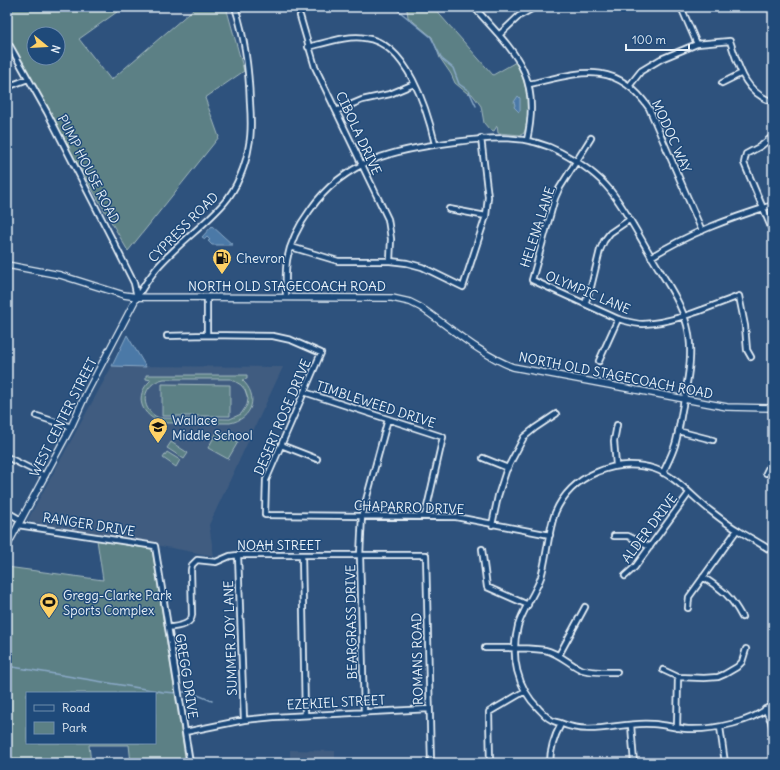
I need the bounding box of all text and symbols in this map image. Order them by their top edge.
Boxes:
north arrow [26,26,66,66]
scale bar [626,26,689,52]
text: 100 m [632,32,666,47]
text: N [48,43,63,55]
street label: CIBOLA DRIVE [332,89,385,178]
street label: MODOC WAY [648,97,695,175]
street label: PUMP HOUSE ROAD [54,112,123,227]
street label: HELENA LANE [516,184,559,270]
street label: CYPRESS ROAD [145,189,222,266]
fuel station icon: Chevron [211,247,233,275]
place label: Chevron [236,250,286,267]
street label: OLYMPIC LANE [543,267,633,318]
street label: NORTH OLD STAGECOACH ROAD [188,278,386,295]
street label: NORTH OLD STAGECOACH ROAD [517,348,715,403]
street label: WEST CENTER STREET [26,355,101,480]
street label: DESERT ROSE DRIVE [250,356,315,478]
street label: TIMBLEWEED DRIVE [314,377,438,432]
place label: Wallace Middle School [172,412,253,444]
school or university icon: Wallace Middle School [147,416,169,444]
street label: ALDER DRIVE [618,490,681,566]
street label: CHAPARRO DRIVE [353,497,465,518]
street label: RANGER DRIVE [42,509,136,540]
street label: NOAH STREET [237,537,321,554]
street label: BEARGRASS DRIVE [342,564,361,680]
street label: SUMMER JOY LANE [220,580,241,696]
place label: Gregg-Clarke Park Sports Complex [63,587,172,619]
sports icon: Gregg-Clarke Park Sports Complex [38,591,60,619]
street label: ROMANS ROAD [408,613,427,705]
street label: GREGG DRIVE [171,632,202,720]
street label: EZEKIEL STREET [286,691,386,714]
legend [26,692,156,744]
text: Road [62,700,90,715]
text: Park [62,720,87,735]

